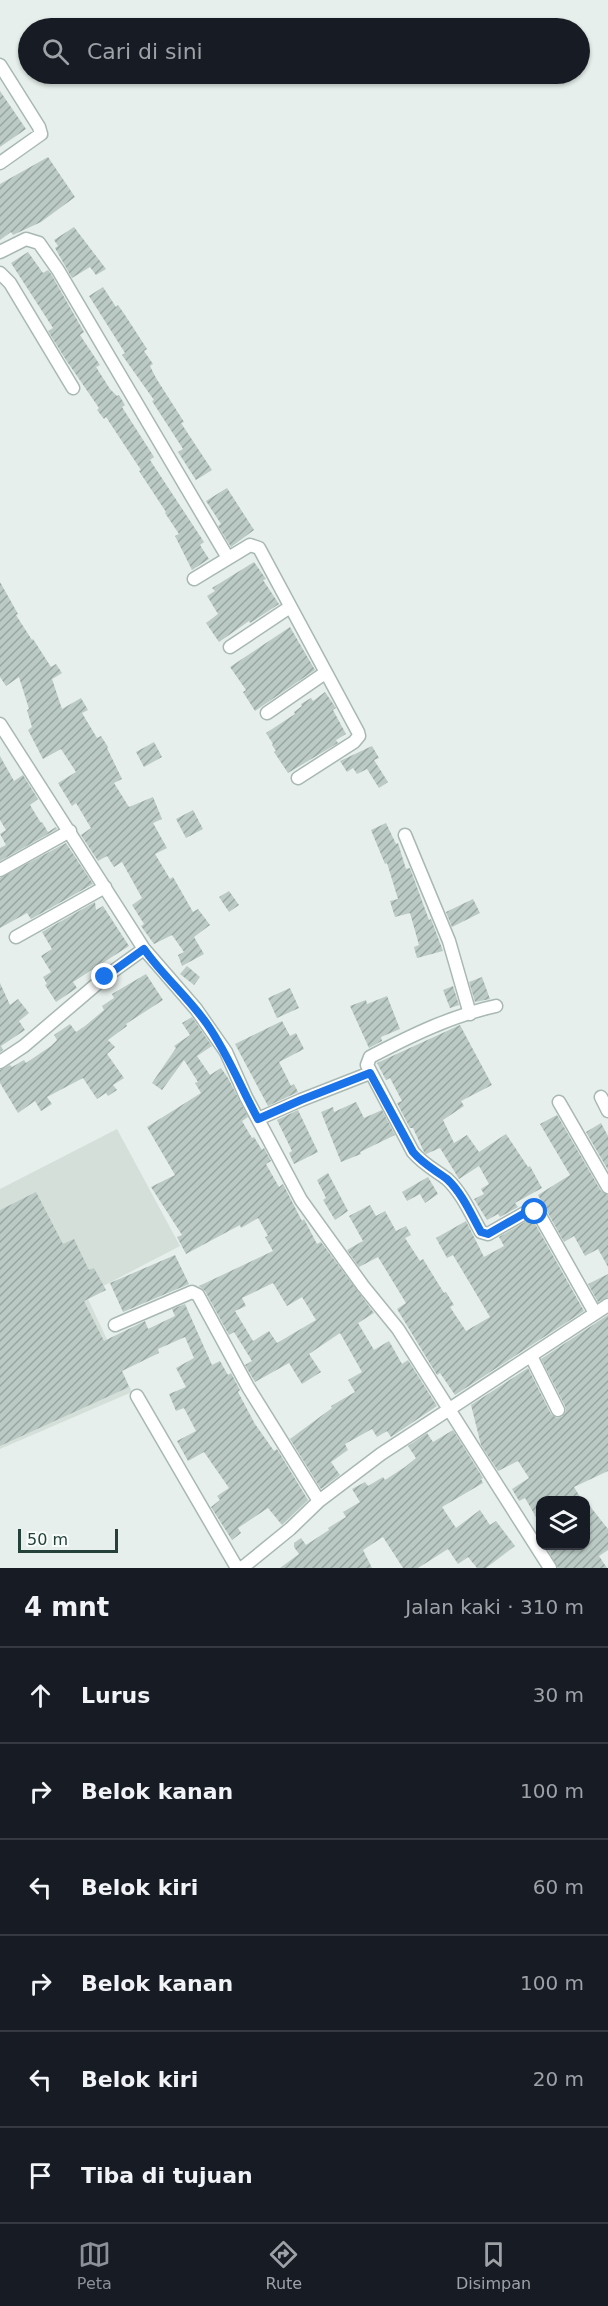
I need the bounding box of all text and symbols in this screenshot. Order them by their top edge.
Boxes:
search box [18,18,590,84]
icon: search [39,35,72,68]
text: Cari di sini [87,39,203,64]
route end [91,963,117,989]
route start [521,1198,547,1224]
map controls [536,1496,590,1550]
button: layers [536,1496,590,1550]
scale bar [18,1526,118,1554]
text: 50 m [27,1530,68,1549]
text: 4 mnt [24,1592,109,1622]
text: Jalan kaki · 310 m [405,1595,584,1619]
icon: ahead [24,1679,57,1712]
text: Lurus [81,1683,150,1708]
text: 30 m [533,1683,584,1707]
icon: right [24,1775,57,1808]
text: Belok kanan [81,1779,233,1804]
text: 100 m [520,1779,584,1803]
icon: left [24,1871,57,1904]
text: Belok kiri [81,1875,198,1900]
text: 60 m [533,1875,584,1899]
icon: right [24,1967,57,2000]
text: Belok kanan [81,1971,233,1996]
text: 100 m [520,1971,584,1995]
icon: left [24,2063,57,2096]
text: Belok kiri [81,2067,198,2092]
text: 20 m [533,2067,584,2091]
icon: arrive [24,2159,57,2192]
text: Tiba di tujuan [81,2163,253,2188]
tab: Peta [77,2238,112,2293]
tab: Rute [266,2238,302,2293]
tab: Disimpan [456,2238,531,2293]

